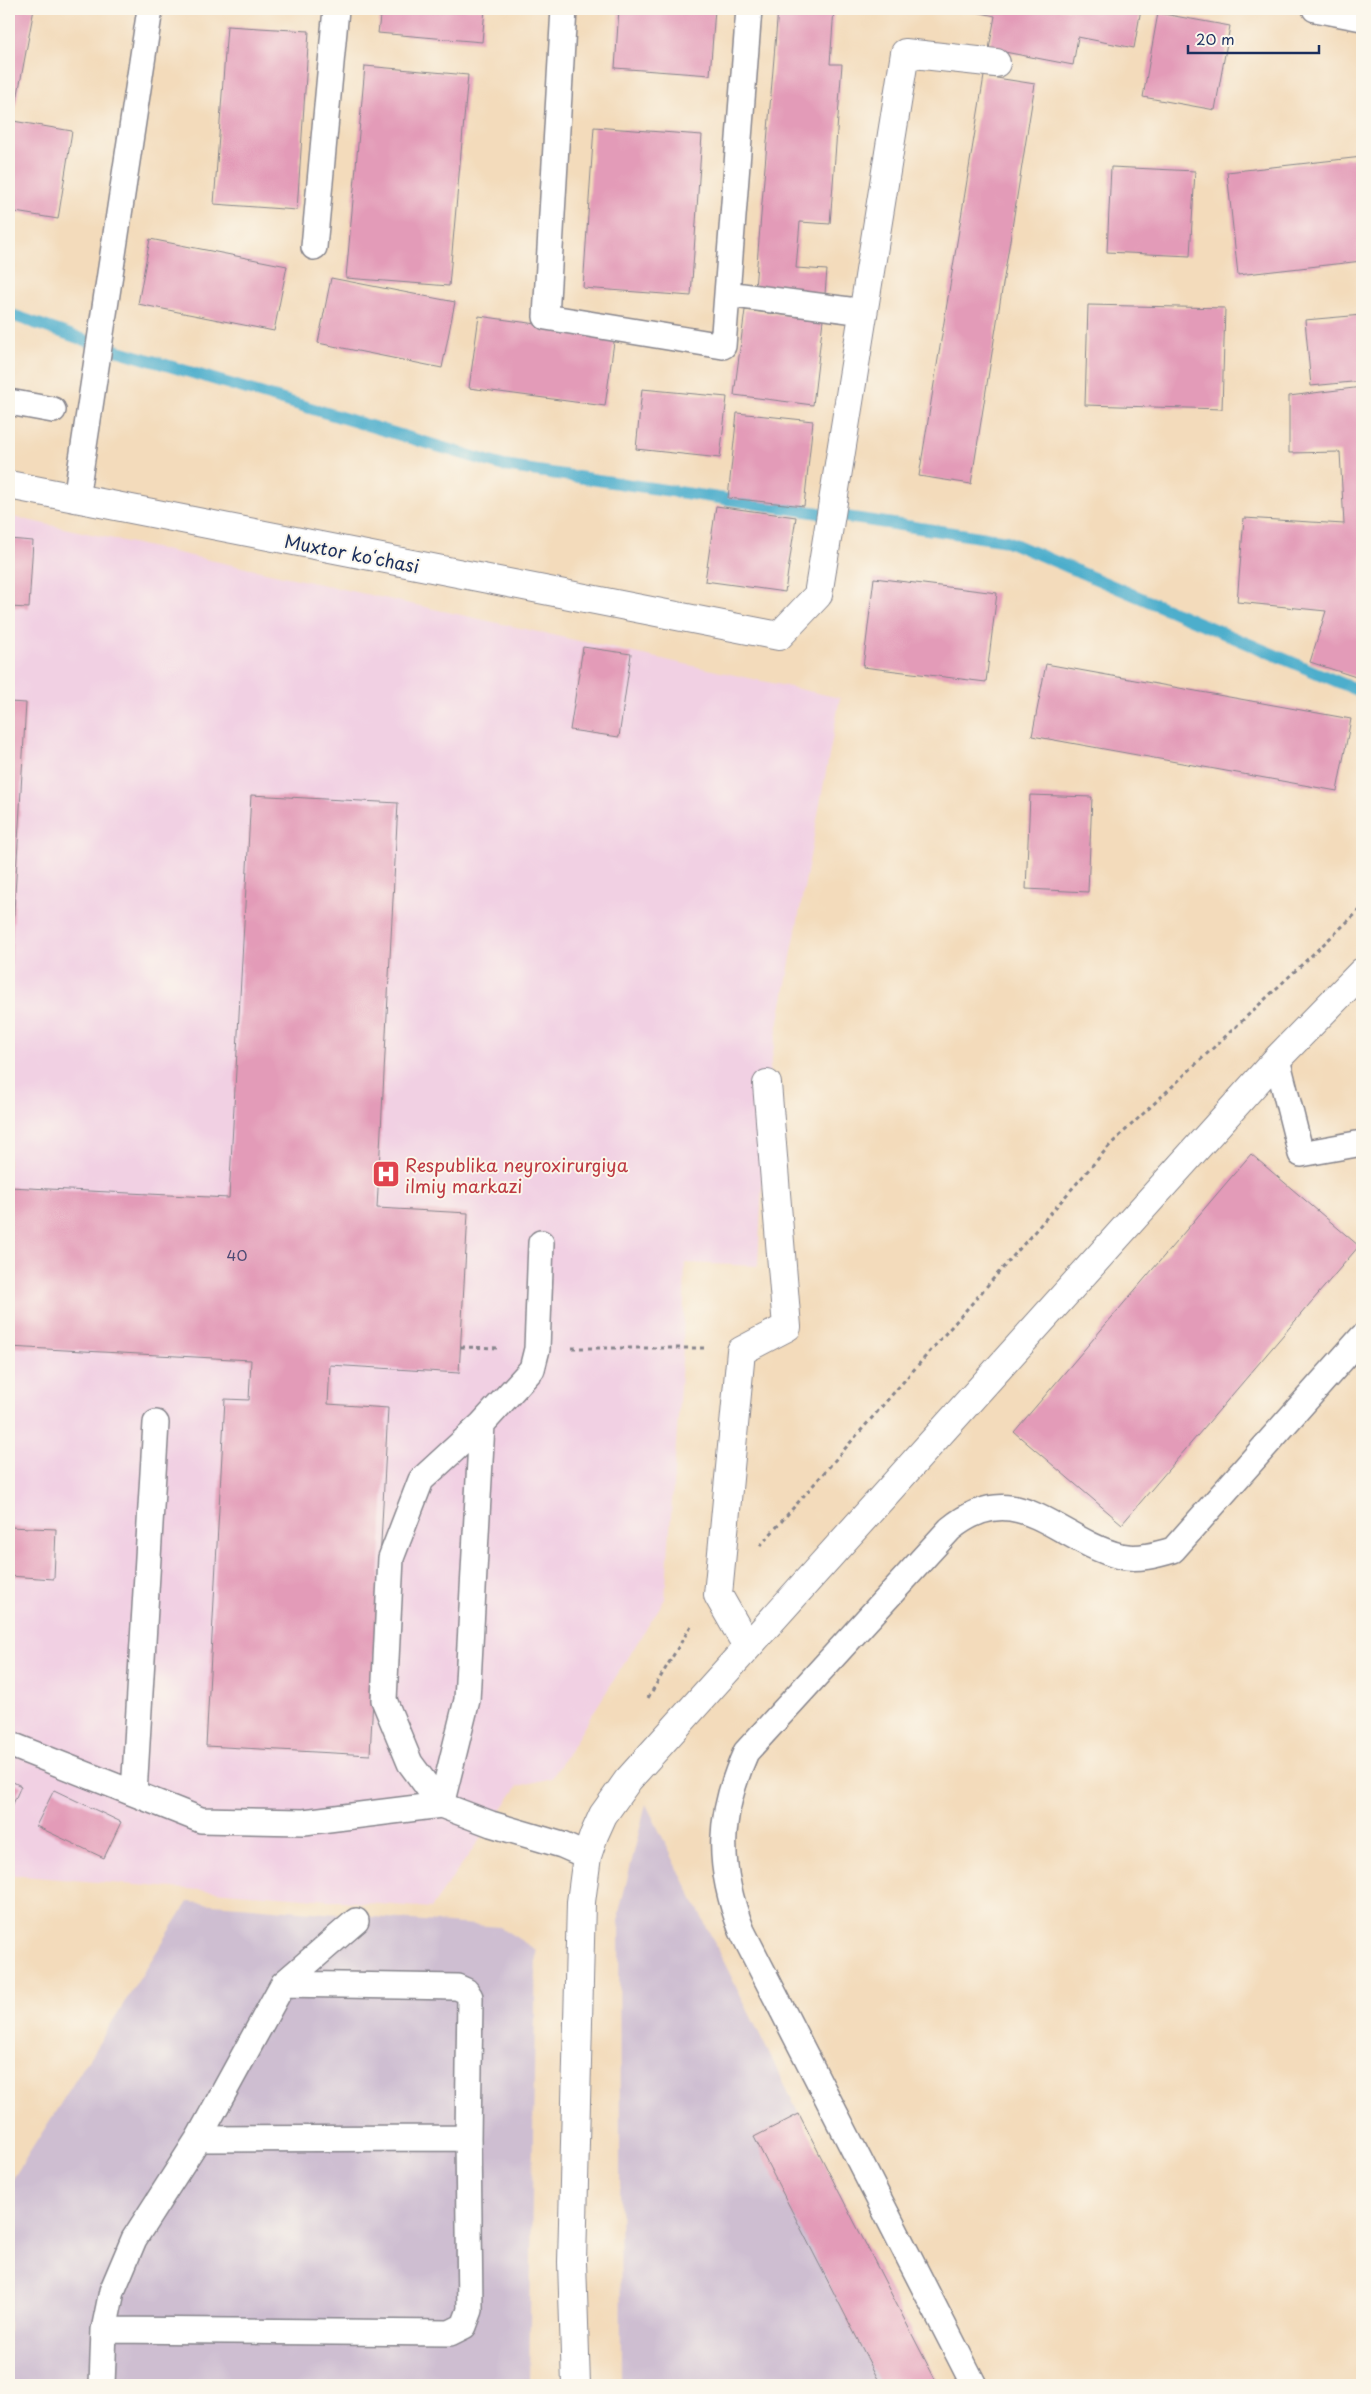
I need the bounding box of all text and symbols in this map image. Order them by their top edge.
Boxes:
scale bar [1188,22,1320,54]
text: 20 m [1196,27,1235,50]
street label: Muxtor koʻchasi [282,527,422,579]
place label: Respublika neyroxirurgiya ilmiy markazi [405,1151,629,1199]
hospital icon: Respublika neyroxirurgiya ilmiy markazi [371,1159,401,1189]
house number: 40 [227,1243,247,1266]

